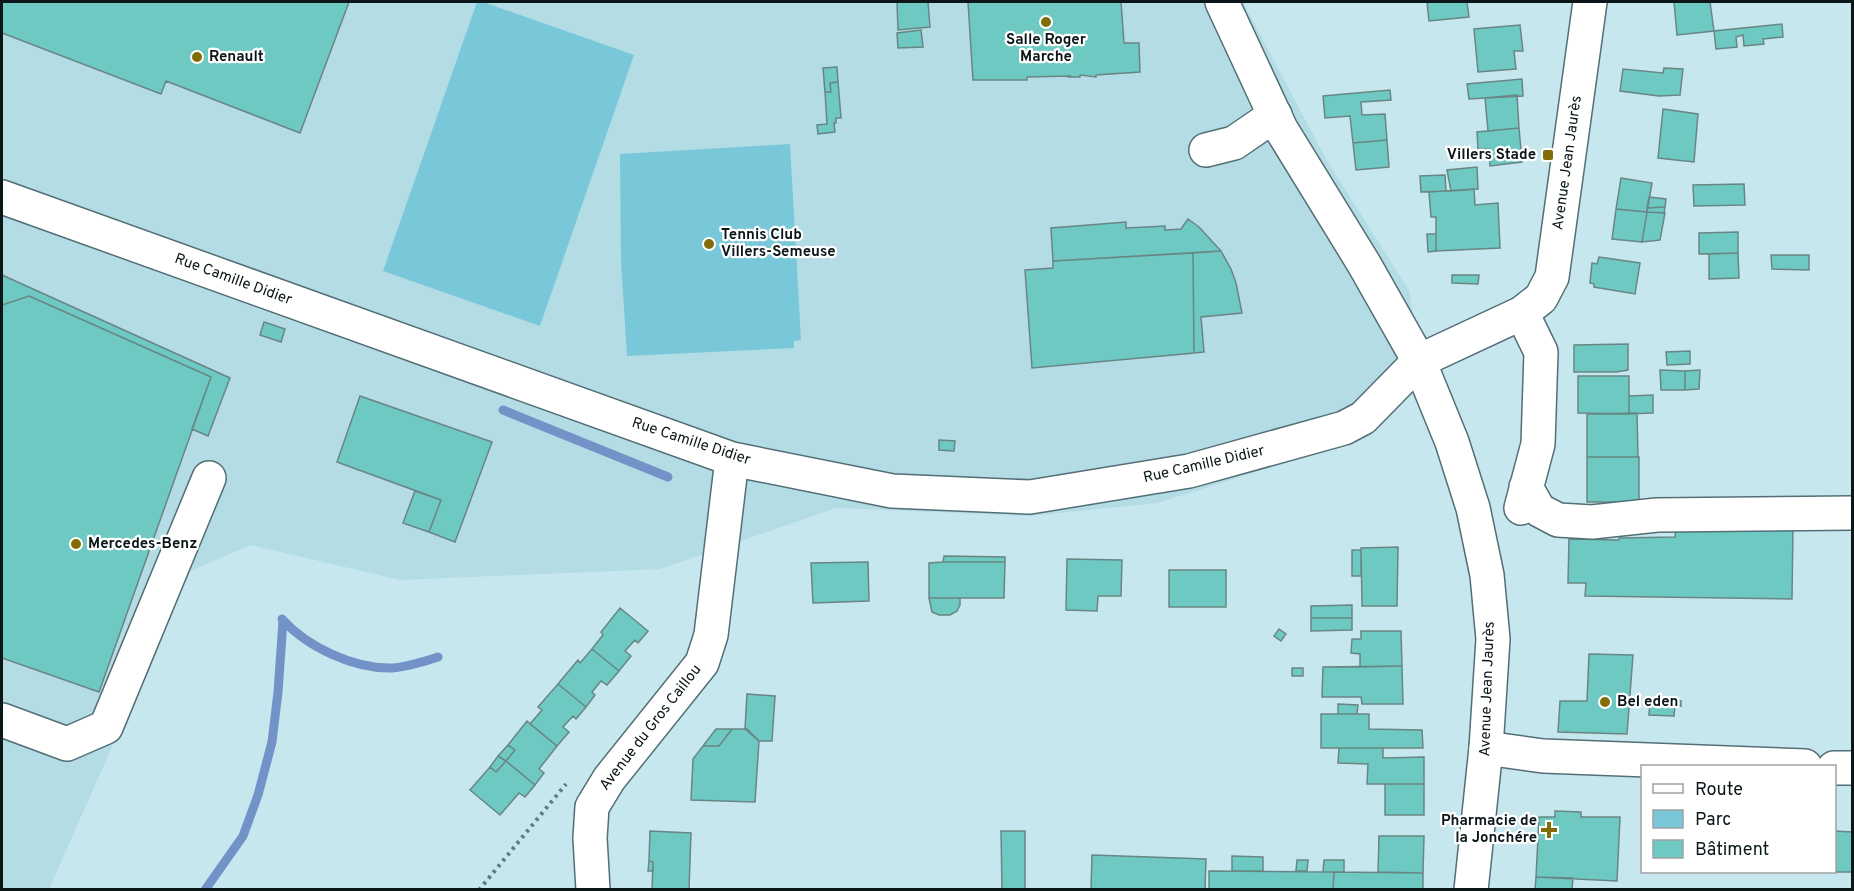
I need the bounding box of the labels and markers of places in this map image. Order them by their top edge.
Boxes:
marker: Salle Roger Marche [1039,15,1053,29]
place label: Salle Roger Marche [1006,31,1087,67]
place label: Renault [209,48,264,67]
marker: Renault [190,50,204,64]
place label: Villers Stade [1447,146,1536,165]
marker: Villers Stade [1541,148,1555,162]
place label: Tennis Club Villers-Semeuse [721,226,836,262]
marker: Tennis Club Villers-Semeuse [702,237,716,251]
place label: Mercedes-Benz [88,535,197,554]
marker: Mercedes-Benz [69,537,83,551]
place label: Bel eden [1617,693,1679,712]
marker: Bel eden [1598,695,1612,709]
place label: Pharmacie de la Jonchére [1441,812,1537,848]
marker: Pharmacie de la Jonchére [1542,823,1556,837]

